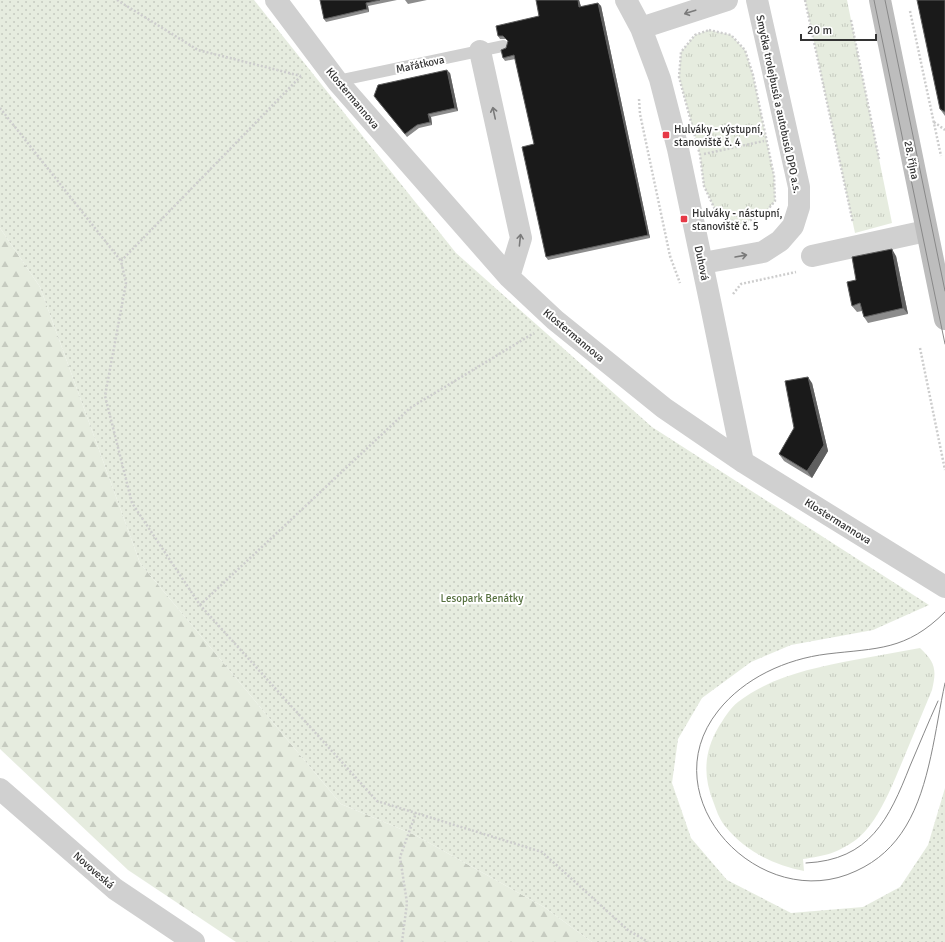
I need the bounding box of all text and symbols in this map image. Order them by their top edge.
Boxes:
one-way arrow [684,9,697,16]
street label: Smyčka trolejbusů a autobusů DPO a.s. [753,14,804,195]
scale bar [801,16,876,42]
text: 20 m [807,23,832,38]
street label: Mařátkova [395,53,446,76]
street label: Klostermannova [323,65,382,132]
one-way arrow [489,107,497,120]
place label: Hulváky - výstupní, stanoviště č. 4 [674,123,763,149]
marker: Hulváky - výstupní, stanoviště č. 4 [661,130,671,140]
street label: 28. října [901,140,922,181]
place label: Hulváky - nástupní, stanoviště č. 5 [692,207,783,233]
marker: Hulváky - nástupní, stanoviště č. 5 [679,214,689,224]
one-way arrow [516,234,523,247]
street label: Duhová [691,244,712,282]
one-way arrow [734,252,747,260]
street label: Klostermannova [540,306,607,365]
street label: Klostermannova [802,496,874,547]
park label: Lesopark Benátky [440,592,524,605]
street label: Novoveská [71,849,117,892]

